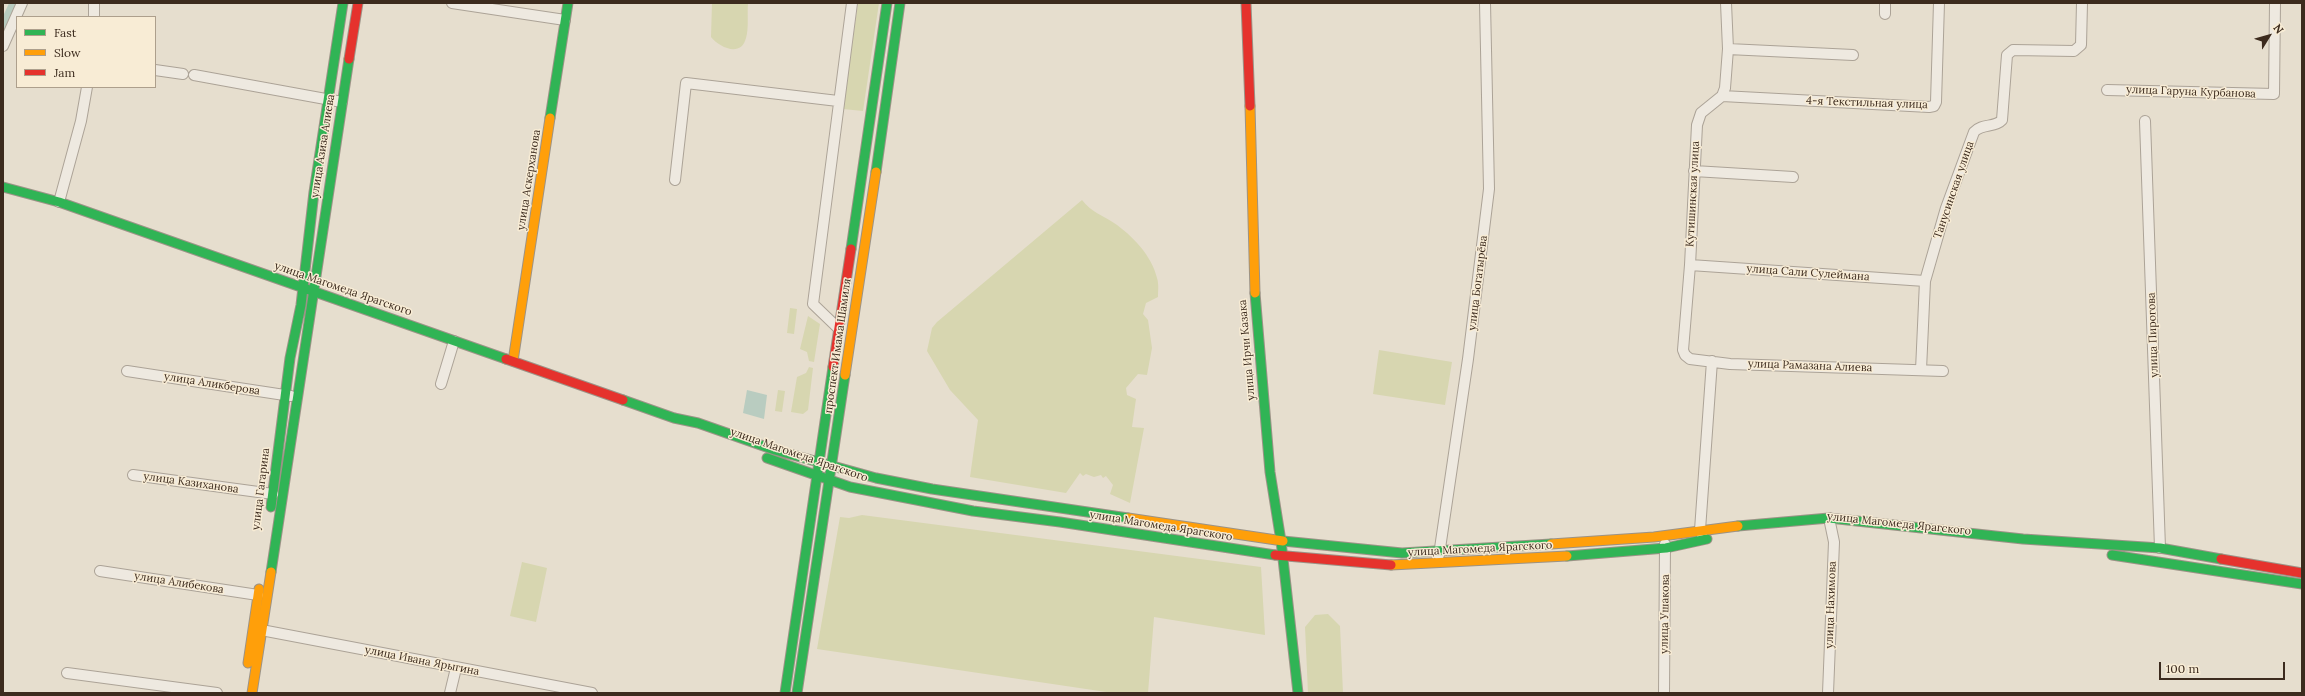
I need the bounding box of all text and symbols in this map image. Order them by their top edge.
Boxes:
legend [16,16,156,88]
north arrow [2249,16,2289,56]
text: N [2270,21,2287,36]
text: Fast [54,25,77,40]
text: Slow [54,45,81,60]
text: Jam [54,65,75,80]
street label: улица Гаруна Курбанова [2126,83,2256,101]
street label: улица Азиза Алиева [308,93,338,199]
street label: 4-я Текстильная улица [1806,94,1928,112]
street label: улица Аскерханова [515,129,543,231]
street label: Танусинская улица [1931,139,1977,241]
street label: Кутишинская улица [1684,141,1702,247]
street label: улица Богатырёва [1466,235,1490,331]
street label: улица Магомеда Ярагского [273,259,413,319]
street label: улица Сали Сулеймана [1746,262,1870,284]
street label: проспект Имама Шамиля [822,278,854,414]
street label: улица Пирогова [2145,292,2161,378]
street label: улица Ирчи Казака [1236,299,1258,401]
street label: улица Рамазана Алиева [1748,357,1872,375]
street label: улица Аликберова [163,370,261,398]
street label: улица Магомеда Ярагского [729,425,869,485]
street label: улица Гагарина [249,447,273,531]
street label: улица Казиханова [143,470,239,496]
street label: улица Магомеда Ярагского [1089,508,1233,544]
street label: улица Магомеда Ярагского [1826,510,1972,538]
street label: улица Магомеда Ярагского [1407,539,1553,559]
street label: улица Нахимова [1823,561,1839,649]
street label: улица Алибекова [133,569,225,597]
street label: улица Ушакова [1658,574,1672,654]
street label: улица Ивана Ярыгина [364,643,480,679]
scale bar [2161,654,2287,680]
text: 100 m [2166,661,2199,676]

